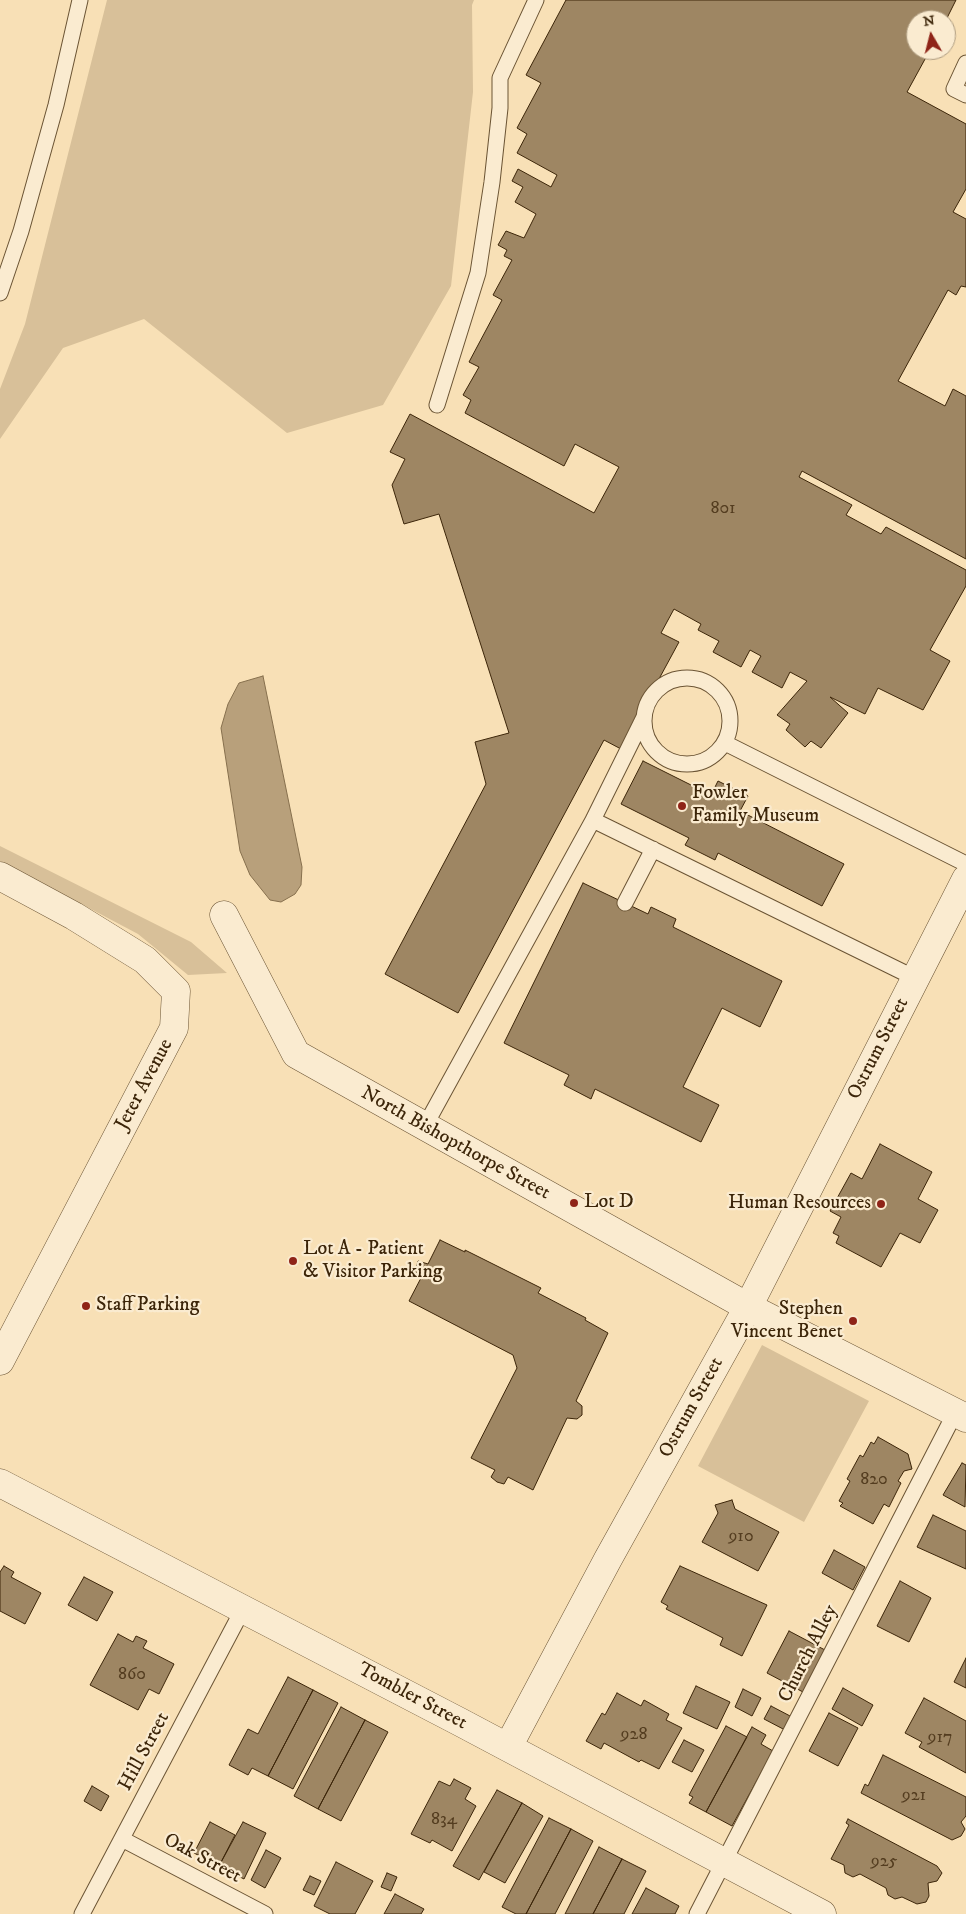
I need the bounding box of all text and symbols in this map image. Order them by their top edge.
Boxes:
north arrow [906,10,956,60]
text: N [922,11,936,31]
house number: 801 [710,498,736,520]
place label: Fowler Family Museum [692,782,819,829]
marker: Fowler Family Museum [676,800,688,812]
street label: Ostrum Street [843,994,915,1104]
street label: Jeter Avenue [111,1035,179,1135]
street label: North Bishopthorpe Street [356,1082,554,1206]
place label: Lot D [584,1191,634,1215]
place label: Human Resources [728,1192,871,1216]
marker: Lot D [568,1197,580,1209]
marker: Human Resources [875,1198,887,1210]
place label: Lot A - Patient & Visitor Parking [303,1238,443,1285]
marker: Lot A - Patient & Visitor Parking [287,1255,299,1267]
place label: Staff Parking [96,1294,200,1318]
place label: Stephen Vincent Benet [731,1298,843,1345]
marker: Staff Parking [80,1300,92,1312]
marker: Stephen Vincent Benet [847,1315,859,1327]
street label: Ostrum Street [655,1354,729,1462]
house number: 820 [860,1469,888,1491]
house number: 910 [728,1526,754,1548]
street label: Church Alley [774,1601,844,1707]
street label: Tombler Street [353,1658,471,1736]
house number: 860 [118,1664,146,1686]
street label: Hill Street [114,1709,176,1795]
house number: 928 [621,1724,647,1746]
house number: 917 [928,1727,952,1749]
house number: 921 [902,1785,926,1807]
house number: 834 [431,1809,457,1831]
street label: Oak Street [159,1829,245,1889]
house number: 925 [871,1851,897,1873]

